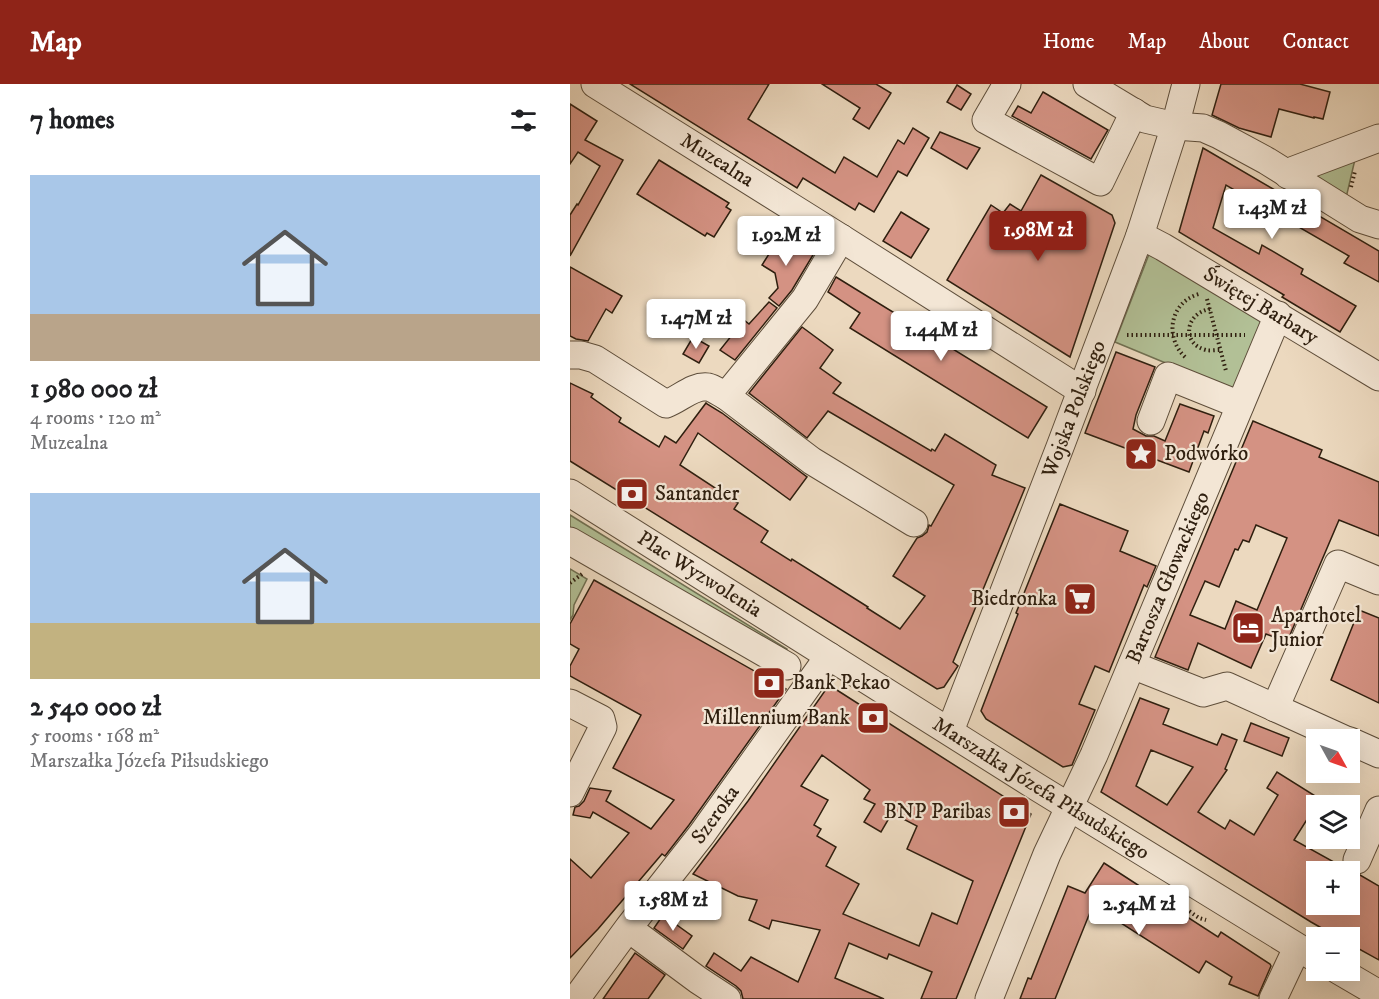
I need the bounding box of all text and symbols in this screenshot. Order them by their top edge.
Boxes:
text: Map [30,25,82,60]
text: Home [1043,29,1095,55]
text: Map [1128,29,1166,55]
text: About [1199,29,1250,55]
text: Contact [1283,29,1349,55]
text: 7 homes [30,104,114,137]
icon: filters [507,104,540,137]
street label: Muzealna [675,128,759,193]
pin: 1.43M zł [1210,189,1334,240]
text: 1.43M zł [1238,196,1306,221]
pin: 1.98M zł [976,211,1100,262]
icon: home [231,214,339,322]
pin: 1.92M zł [724,216,848,267]
text: 1.98M zł [1003,218,1073,243]
text: 1.92M zł [751,223,821,248]
street label: Świętej Barbary [1198,259,1324,351]
pin: 1.47M zł [634,299,758,350]
text: 1.47M zł [661,306,731,331]
pin: 1.44M zł [879,311,1003,362]
text: 1.44M zł [905,318,977,343]
street label: Wojska Polskiego [1036,337,1112,482]
text: 1 980 000 zł [30,373,157,406]
text: 4 rooms · 120 m² [30,406,161,431]
text: Muzealna [30,431,108,456]
place icon: Podwórko [1123,436,1159,472]
place label: Podwórko [1164,441,1248,467]
bank icon: Santander [614,476,650,512]
place label: Santander [655,481,740,507]
street label: Bartosza Głowackiego [1121,488,1216,668]
street label: Plac Wyzwolenia [632,526,767,624]
icon: home [231,532,339,640]
supermarket icon: Biedronka [1062,581,1098,617]
place label: Biedronka [971,586,1057,612]
place label: Aparthotel Junior [1269,603,1362,653]
hotel icon: Aparthotel Junior [1230,610,1266,646]
bank icon: Bank Pekao [751,665,787,701]
place label: Bank Pekao [792,670,890,696]
text: 2 540 000 zł [30,691,161,724]
bank icon: Millennium Bank [855,700,891,736]
place label: Millennium Bank [703,705,851,731]
street label: Marszałka Józefa Piłsudskiego [927,711,1154,866]
text: 5 rooms · 168 m² [30,724,159,749]
north arrow [1306,729,1360,783]
map controls [1306,729,1360,981]
text: Marszałka Józefa Piłsudskiego [30,749,269,774]
street label: Szeroka [686,780,745,850]
bank icon: BNP Paribas [996,794,1032,830]
button: layers [1306,795,1360,849]
place label: BNP Paribas [884,799,991,825]
button: + [1306,861,1360,915]
pin: 1.58M zł [611,881,735,932]
pin: 2.54M zł [1077,885,1201,936]
text: 1.58M zł [639,888,707,913]
text: 2.54M zł [1103,892,1175,917]
button: − [1306,927,1360,981]

